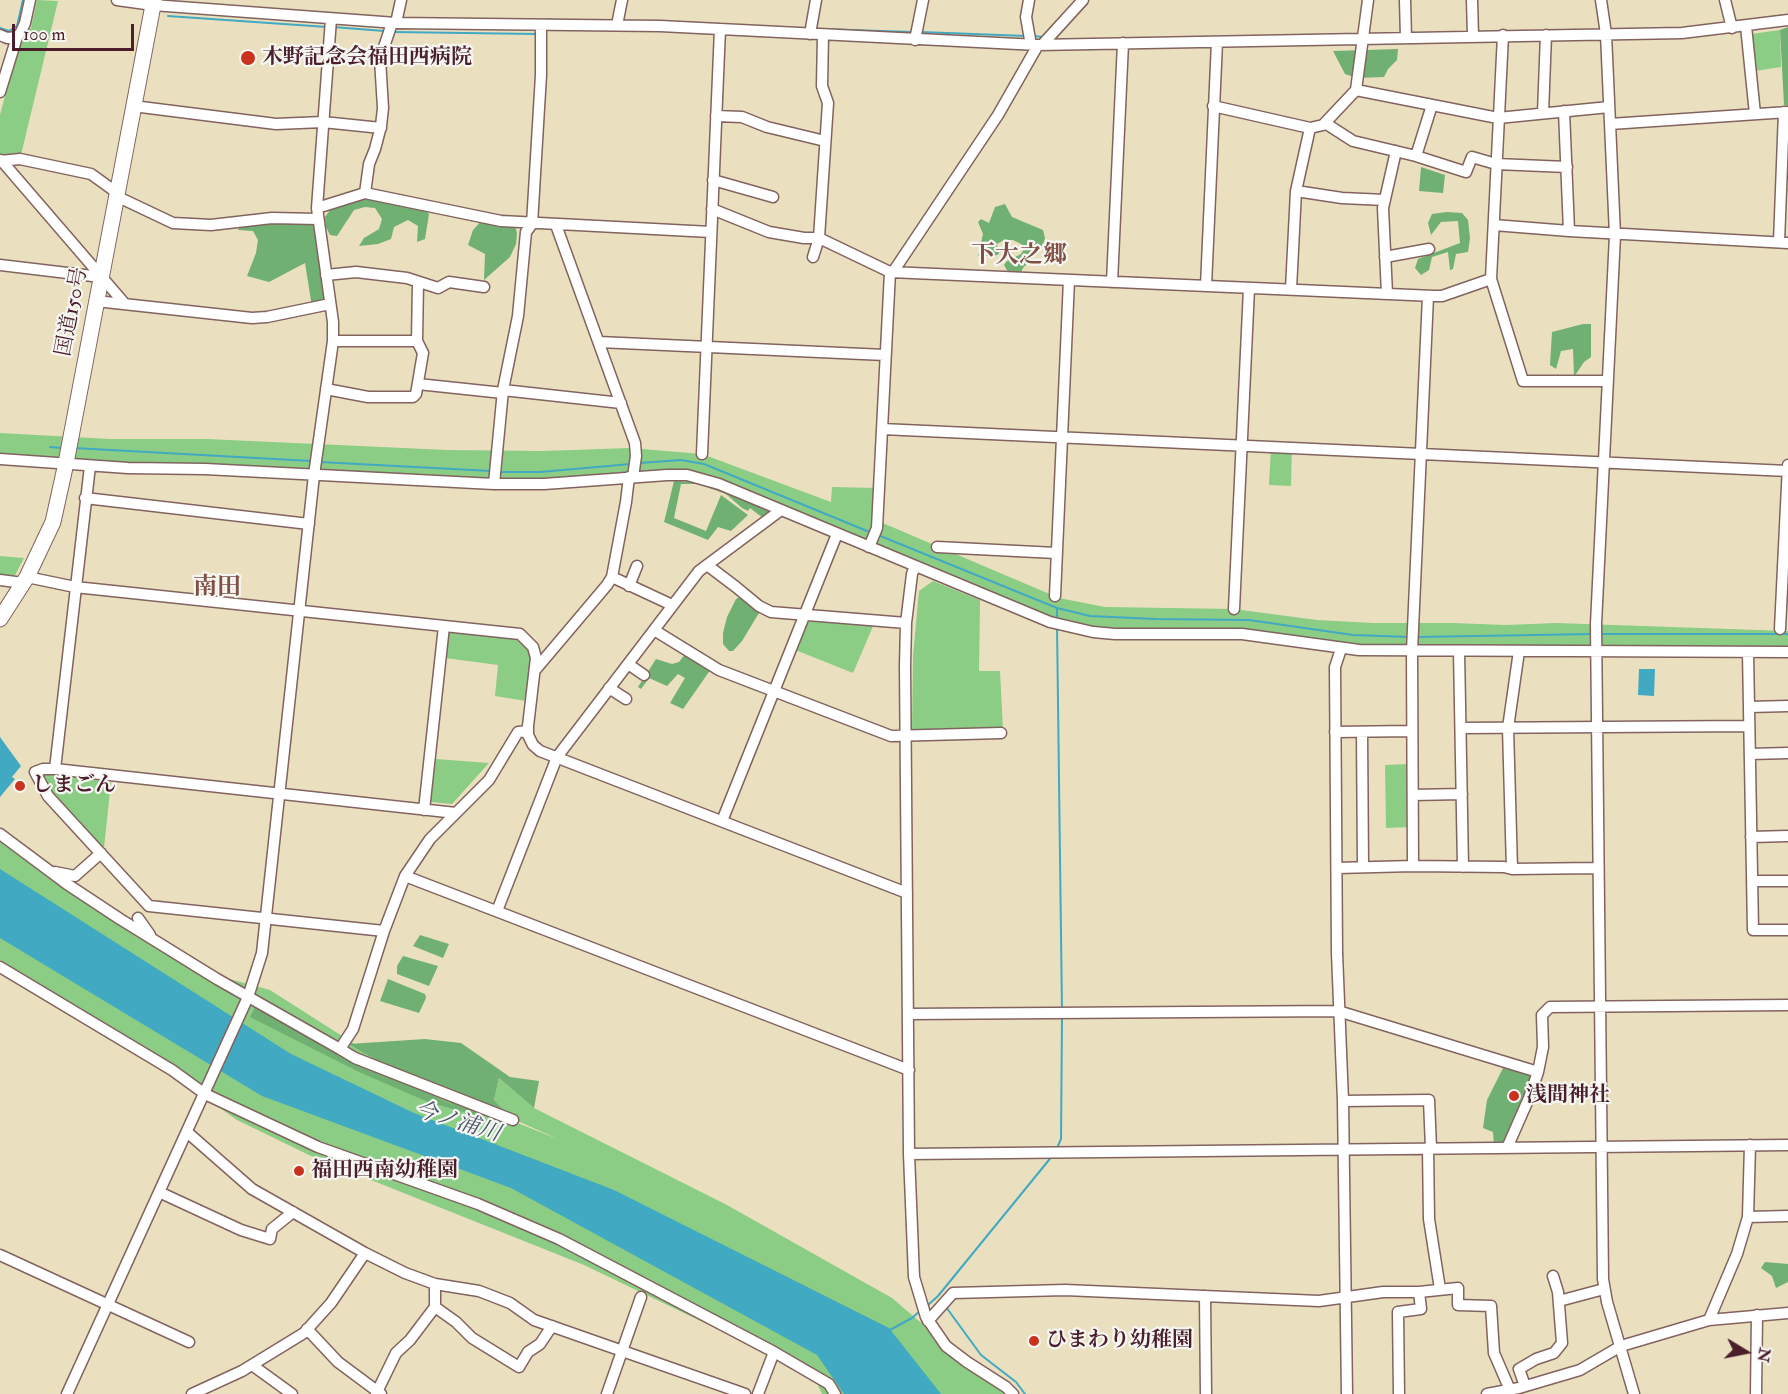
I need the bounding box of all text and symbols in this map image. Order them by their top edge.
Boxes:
scale bar [15,12,136,50]
text: 100 m [23,23,66,46]
place label: 木野記念会福田西病院 [262,45,472,71]
marker: 木野記念会福田西病院 [239,49,257,67]
district label: 下大之郷 [971,243,1067,271]
street label: 国道150号 [52,265,94,359]
district label: 南田 [193,575,241,603]
place label: しまごん [32,773,116,799]
marker: しまごん [13,779,27,793]
place label: 浅間神社 [1526,1083,1610,1109]
marker: 浅間神社 [1507,1089,1521,1103]
water label: 今ノ浦川 [411,1098,503,1148]
place label: 福田西南幼稚園 [311,1158,458,1184]
marker: 福田西南幼稚園 [292,1164,306,1178]
north arrow [1716,1322,1776,1382]
place label: ひまわり幼稚園 [1046,1328,1193,1354]
marker: ひまわり幼稚園 [1027,1334,1041,1348]
text: N [1753,1346,1775,1364]

